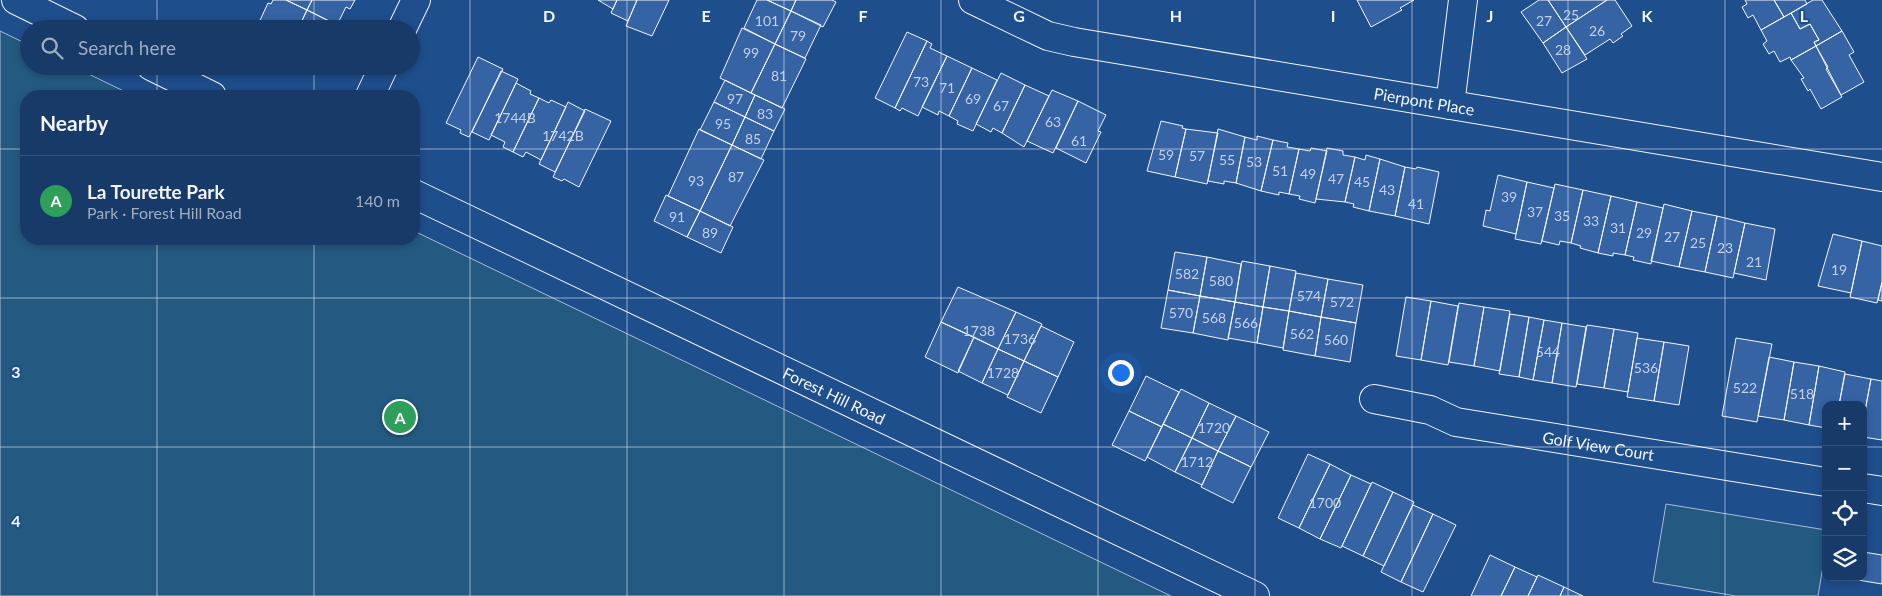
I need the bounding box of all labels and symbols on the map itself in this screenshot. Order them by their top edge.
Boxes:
text: D [543,6,555,25]
text: E [701,6,711,25]
text: F [858,6,868,25]
text: G [1013,6,1025,25]
text: H [1170,6,1182,25]
text: I [1331,6,1335,25]
text: J [1487,6,1493,25]
house number: 25 [1563,6,1579,23]
text: K [1642,6,1654,25]
text: L [1800,6,1809,25]
house number: 101 [755,12,779,29]
house number: 27 [1536,12,1552,29]
house number: 26 [1589,22,1605,39]
house number: 79 [790,27,806,44]
house number: 28 [1555,41,1571,58]
house number: 99 [743,44,759,61]
house number: 81 [771,67,787,84]
house number: 73 [913,73,929,90]
house number: 71 [939,79,955,96]
street label: Pierpont Place [1373,83,1476,118]
house number: 97 [727,90,743,107]
house number: 69 [965,90,981,107]
house number: 67 [993,97,1009,114]
house number: 83 [757,105,773,122]
house number: 1744B [494,109,536,126]
house number: 63 [1045,113,1061,130]
house number: 95 [715,115,731,132]
house number: 1742B [542,127,584,144]
house number: 85 [745,130,761,147]
house number: 61 [1071,132,1087,149]
house number: 59 [1158,146,1174,163]
house number: 57 [1189,147,1205,164]
house number: 55 [1219,151,1235,168]
house number: 53 [1246,153,1262,170]
house number: 51 [1272,162,1288,179]
house number: 49 [1300,165,1316,182]
house number: 87 [728,168,744,185]
house number: 47 [1328,170,1344,187]
house number: 93 [688,172,704,189]
house number: 45 [1354,173,1370,190]
house number: 43 [1379,181,1395,198]
house number: 39 [1501,188,1517,205]
house number: 41 [1408,195,1424,212]
house number: 37 [1527,203,1543,220]
house number: 35 [1554,207,1570,224]
house number: 91 [669,208,685,225]
house number: 33 [1583,212,1599,229]
house number: 31 [1610,219,1626,236]
house number: 89 [702,224,718,241]
house number: 29 [1636,224,1652,241]
house number: 27 [1664,228,1680,245]
house number: 25 [1690,234,1706,251]
house number: 23 [1717,239,1733,256]
house number: 21 [1746,253,1762,270]
house number: 19 [1831,261,1847,278]
house number: 582 [1175,265,1199,282]
house number: 580 [1209,272,1233,289]
house number: 574 [1297,287,1321,304]
house number: 572 [1330,293,1354,310]
house number: 570 [1169,304,1193,321]
house number: 568 [1202,309,1226,326]
house number: 566 [1234,314,1258,331]
house number: 1738 [963,322,995,339]
house number: 562 [1290,325,1314,342]
house number: 1736 [1004,330,1036,347]
house number: 560 [1324,331,1348,348]
house number: 544 [1536,343,1560,360]
house number: 536 [1634,359,1658,376]
your location [1108,360,1134,386]
text: 3 [11,362,21,381]
street label: Forest Hill Road [780,362,889,428]
house number: 1728 [987,364,1019,381]
house number: 522 [1733,379,1757,396]
house number: 518 [1790,385,1814,402]
pin: A [384,398,416,436]
house number: 1720 [1198,419,1230,436]
street label: Golf View Court [1541,427,1656,464]
house number: 1712 [1181,453,1213,470]
house number: 1700 [1309,494,1341,511]
text: 4 [11,511,21,530]

